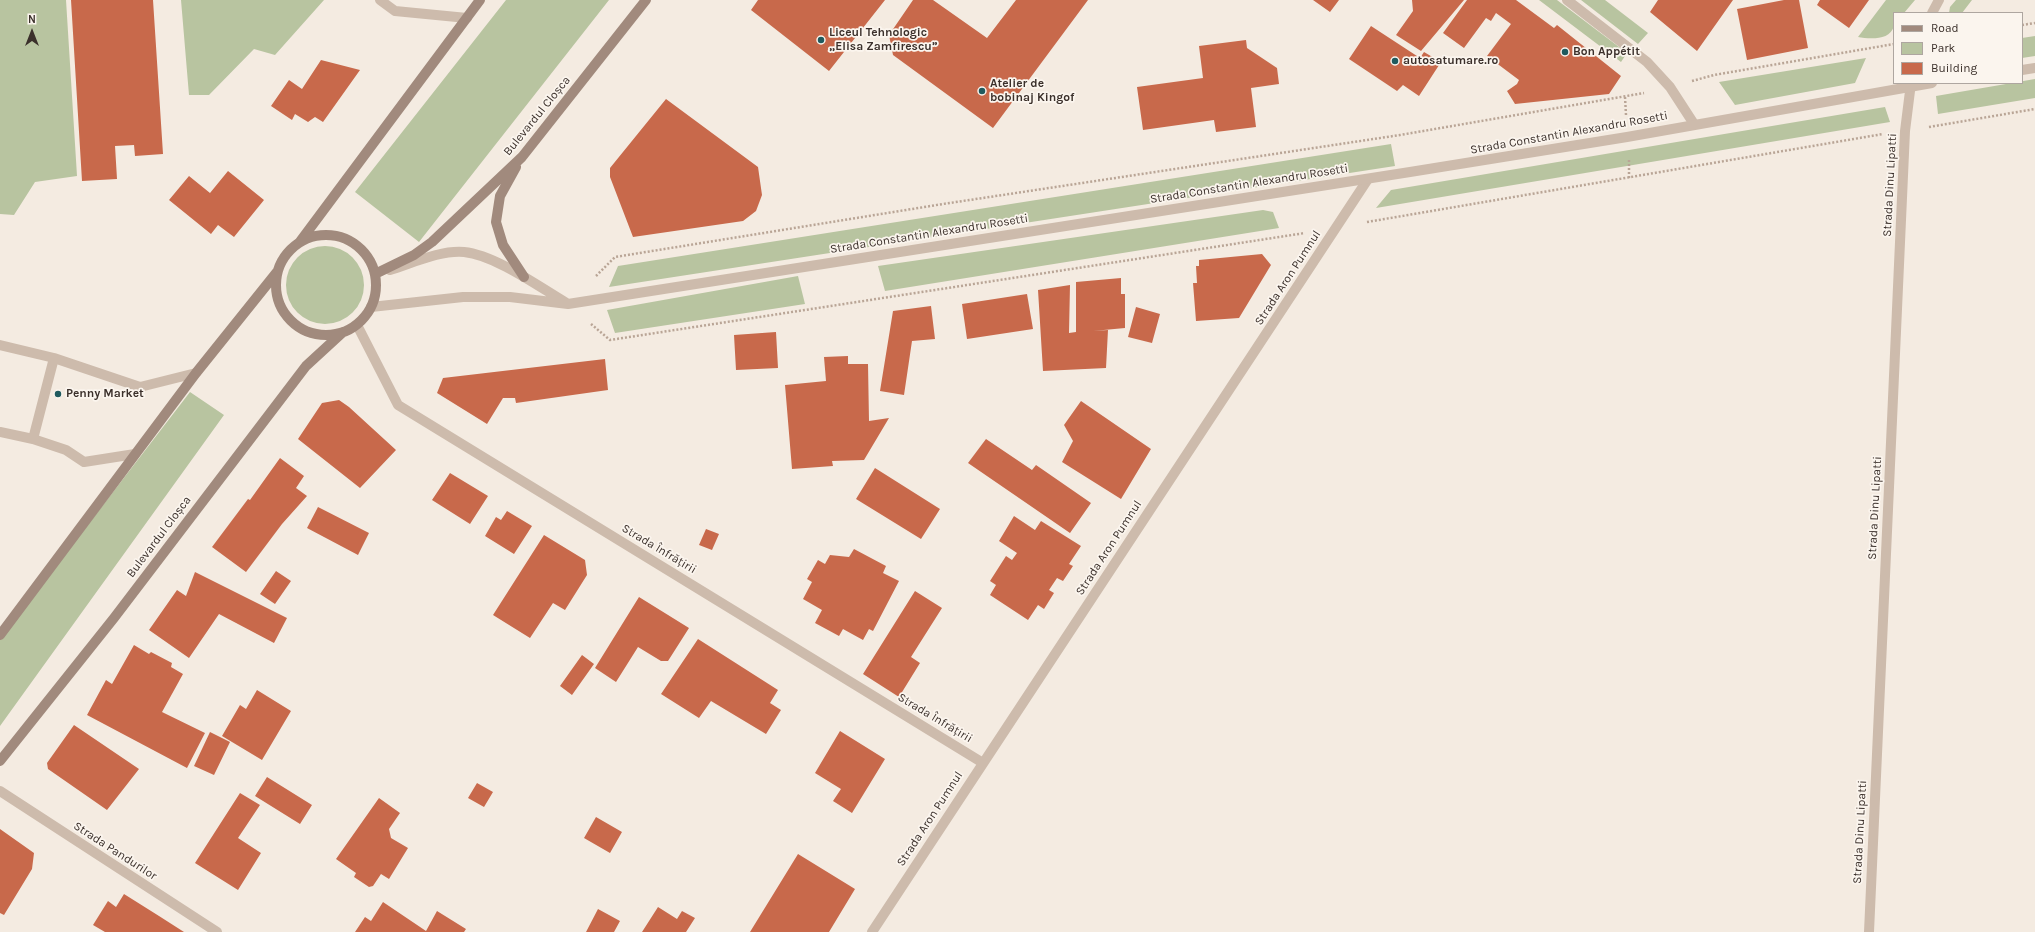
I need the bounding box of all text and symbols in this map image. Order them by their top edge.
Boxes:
north arrow [12,12,52,52]
legend [1893,12,2023,84]
text: N [28,13,36,26]
text: Road [1931,21,1959,35]
place label: Liceul Tehnologic „Elisa Zamfirescu” [829,26,938,54]
marker: Liceul Tehnologic „Elisa Zamfirescu” [816,35,826,45]
text: Park [1931,41,1955,55]
place label: Bon Appétit [1573,45,1640,59]
marker: Bon Appétit [1560,47,1570,57]
place label: autosatumare.ro [1403,54,1498,68]
marker: autosatumare.ro [1390,56,1400,66]
text: Building [1931,61,1977,75]
street label: Bulevardul Cloșca [501,73,573,159]
place label: Atelier de bobinaj Kingof [990,77,1074,105]
marker: Atelier de bobinaj Kingof [977,86,987,96]
street label: Strada Constantin Alexandru Rosetti [1469,109,1669,157]
street label: Strada Dinu Lipatti [1880,133,1900,237]
street label: Strada Constantin Alexandru Rosetti [1149,161,1349,207]
street label: Strada Constantin Alexandru Rosetti [829,211,1029,257]
street label: Strada Aron Pumnul [1252,228,1324,328]
place label: Penny Market [66,387,144,401]
marker: Penny Market [53,389,63,399]
street label: Strada Dinu Lipatti [1865,456,1885,560]
street label: Bulevardul Cloșca [124,493,194,581]
street label: Strada Aron Pumnul [1073,498,1145,598]
street label: Strada Înfrățirii [619,521,699,577]
street label: Strada Înfrățirii [895,690,975,746]
street label: Strada Aron Pumnul [894,769,966,869]
street label: Strada Dinu Lipatti [1850,780,1870,884]
street label: Strada Pandurilor [71,819,159,883]

